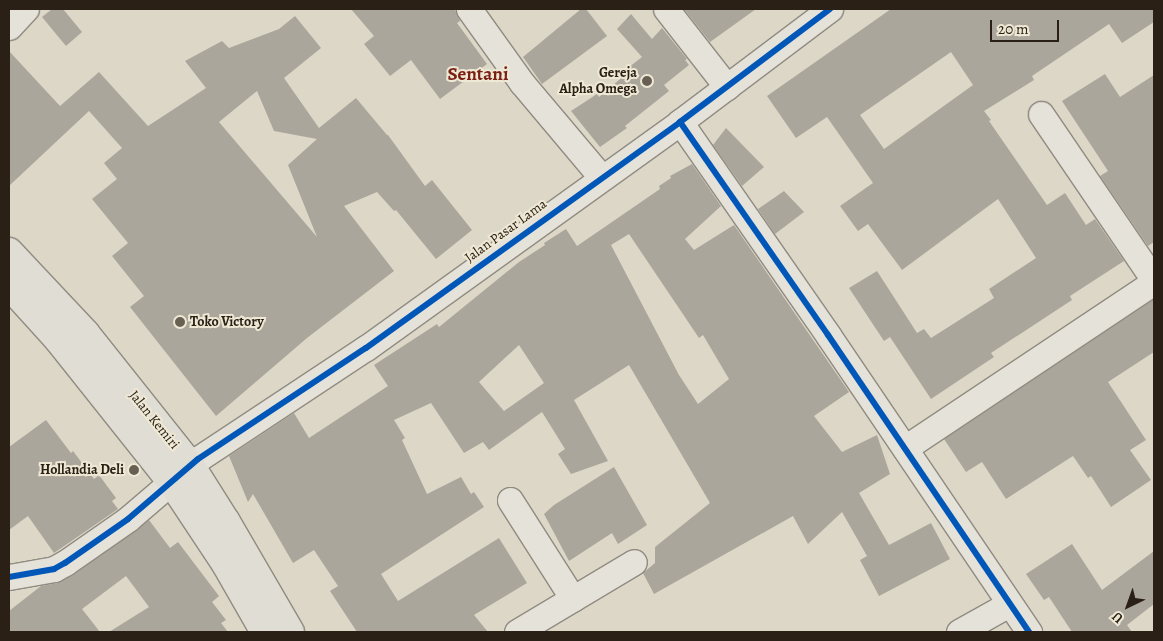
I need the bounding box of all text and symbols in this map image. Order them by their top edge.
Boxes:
scale bar [993,10,1062,42]
text: 20 m [998,19,1029,39]
district label: Sentani [447,64,509,86]
place label: Gereja Alpha Omega [559,65,637,98]
marker: Gereja Alpha Omega [641,75,653,87]
street label: Jalan Pasar Lama [462,196,550,266]
place label: Toko Victory [190,314,264,330]
marker: Toko Victory [174,316,186,328]
street label: Jalan Kemiri [125,387,183,453]
place label: Hollandia Deli [40,462,124,478]
marker: Hollandia Deli [128,464,140,476]
north arrow [1103,581,1153,631]
text: U [1108,607,1127,628]

